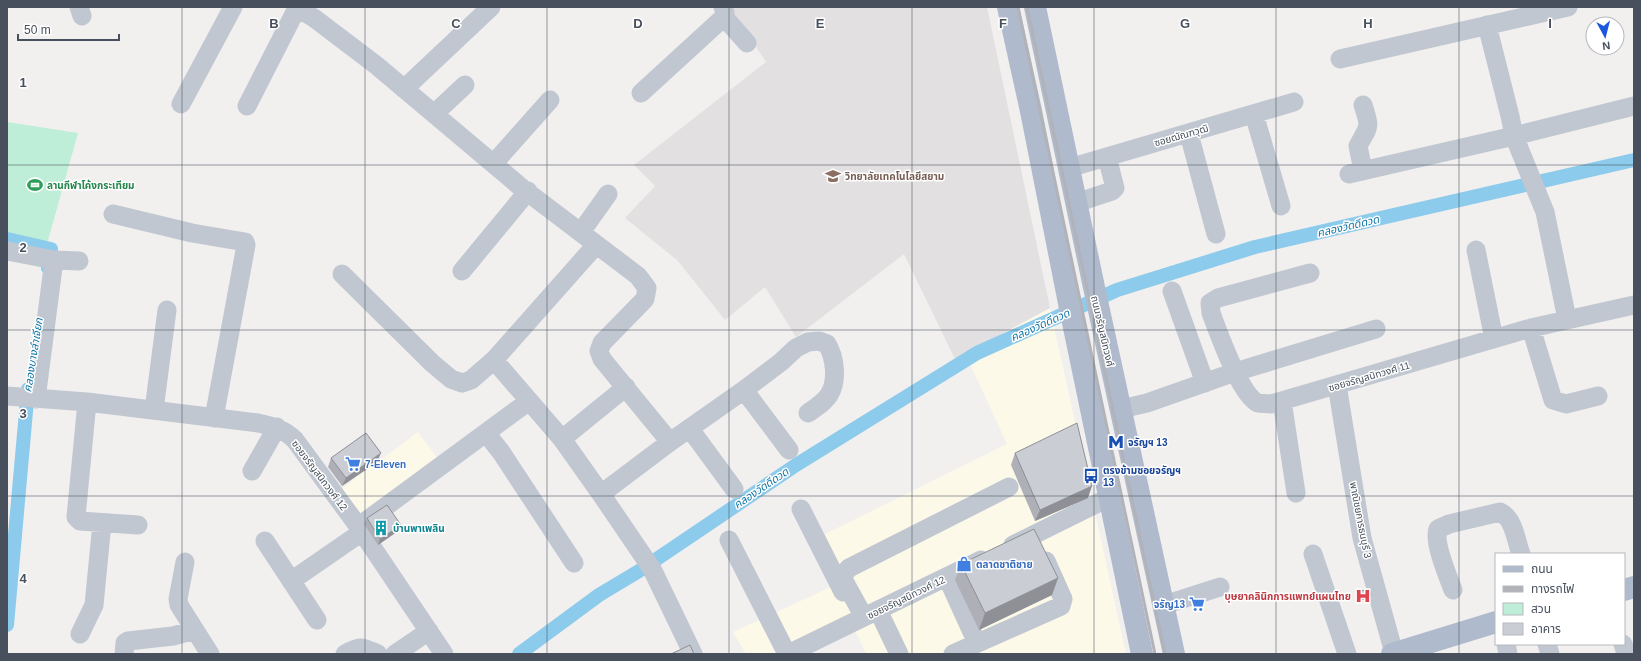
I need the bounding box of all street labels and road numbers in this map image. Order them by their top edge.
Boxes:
street label: ซอยฒัณฑวุฒิ [1153,122,1210,149]
street label: ถนนจรัญสนิทวงศ์ [1089,295,1116,367]
street label: ซอยจรัญสนิทวงศ์ 11 [1327,359,1412,393]
street label: ซอยจรัญสนิทวงศ์ 12 [290,438,350,513]
street label: พาณิชยการธนบุรี 3 [1347,481,1373,560]
street label: ซอยจรัญสนิทวงศ์ 12 [866,574,947,621]

